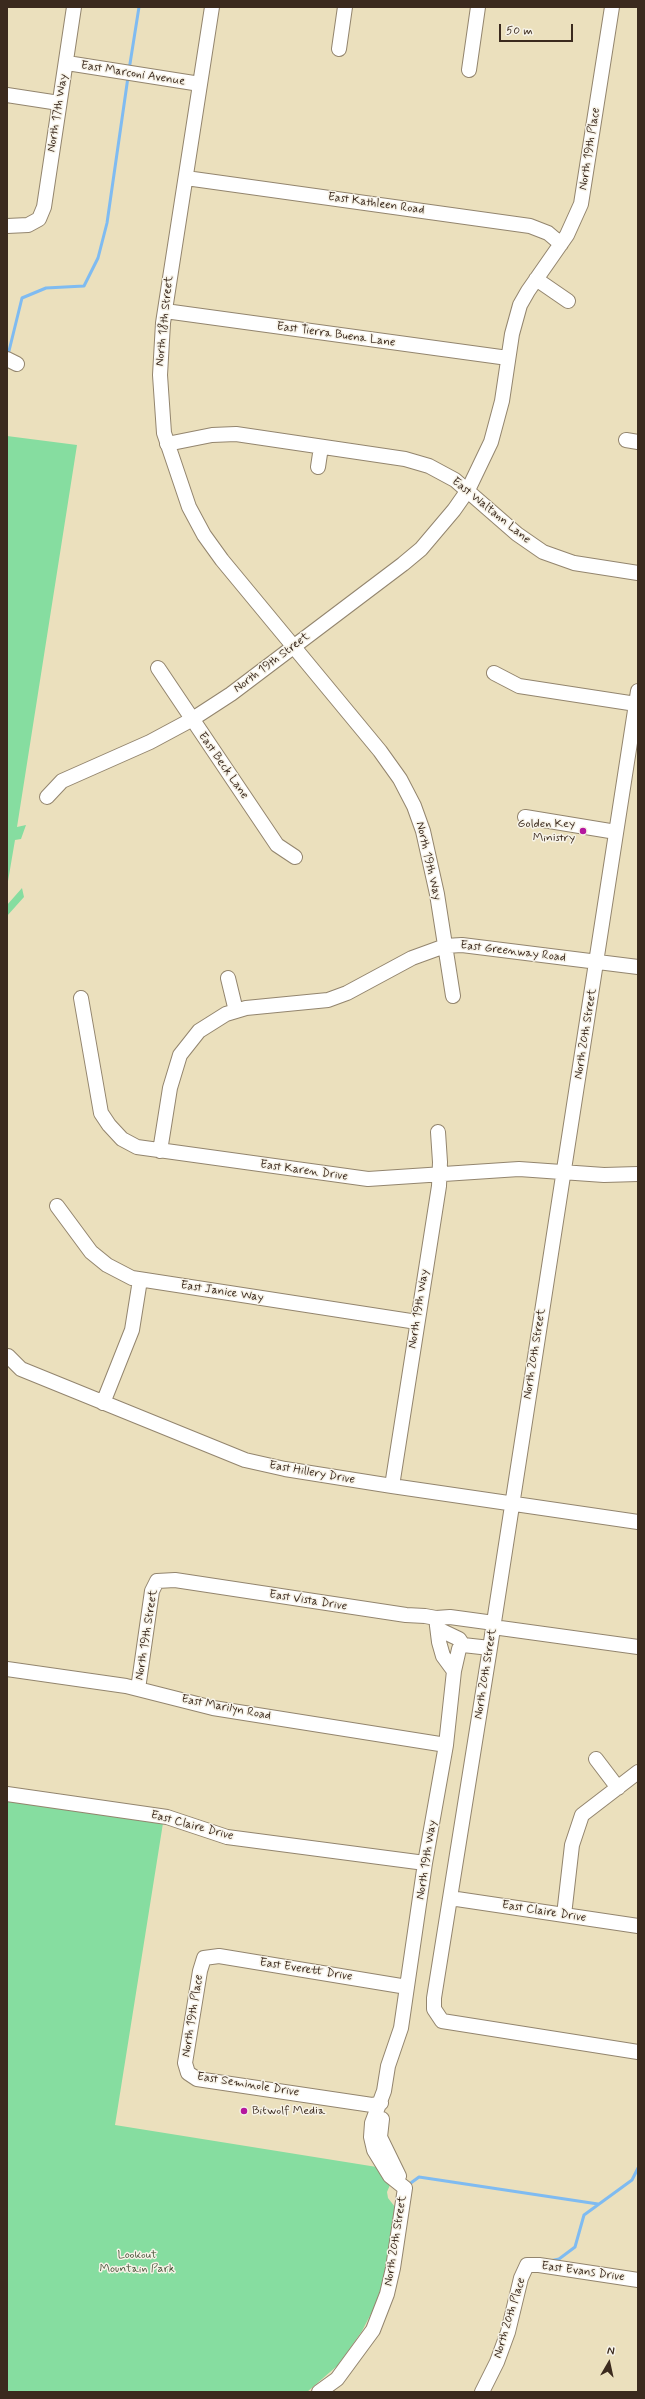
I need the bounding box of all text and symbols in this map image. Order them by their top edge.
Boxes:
scale bar [501,16,575,42]
text: 50 m [506,23,533,39]
street label: East Marconi Avenue [80,59,186,89]
street label: North 17th Way [45,73,71,153]
street label: North 19th Place [576,107,604,191]
street label: East Kathleen Road [327,190,425,218]
street label: North 18th Street [153,275,177,367]
street label: East Tierra Buena Lane [276,320,396,350]
street label: East Waltann Lane [449,475,533,547]
street label: North 19th Street [231,630,313,696]
street label: East Beck Lane [195,730,251,802]
place label: Golden Key Ministry [518,817,575,845]
street label: North 19th Way [412,820,444,902]
marker: Golden Key Ministry [578,826,588,836]
street label: East Greenway Road [459,938,567,966]
street label: North 20th Street [572,988,600,1080]
street label: East Karen Drive [259,1158,349,1184]
street label: North 19th Way [406,1268,432,1350]
street label: East Janice Way [179,1278,265,1306]
street label: North 20th Street [521,1308,549,1400]
street label: East Hillery Drive [268,1458,356,1488]
street label: East Vista Drive [268,1588,348,1614]
street label: North 19th Street [133,1589,161,1681]
street label: North 20th Street [472,1628,500,1720]
street label: East Marilyn Road [180,1692,272,1724]
street label: East Claire Drive [149,1808,235,1844]
street label: North 19th Way [414,1819,440,1901]
street label: East Claire Drive [501,1898,587,1926]
street label: East Everett Drive [259,1956,353,1984]
street label: North 19th Place [179,1974,207,2058]
street label: East Seminole Drive [196,2070,300,2100]
place label: Bitwolf Media [252,2104,325,2118]
marker: Bitwolf Media [239,2106,249,2116]
street label: North 20th Street [382,2195,410,2287]
park label: Lookout Mountain Park [99,2248,175,2276]
street label: East Evans Drive [540,2259,626,2285]
street label: North 20th Place [491,2276,529,2360]
north arrow [589,2343,629,2383]
text: N [606,2344,616,2359]

